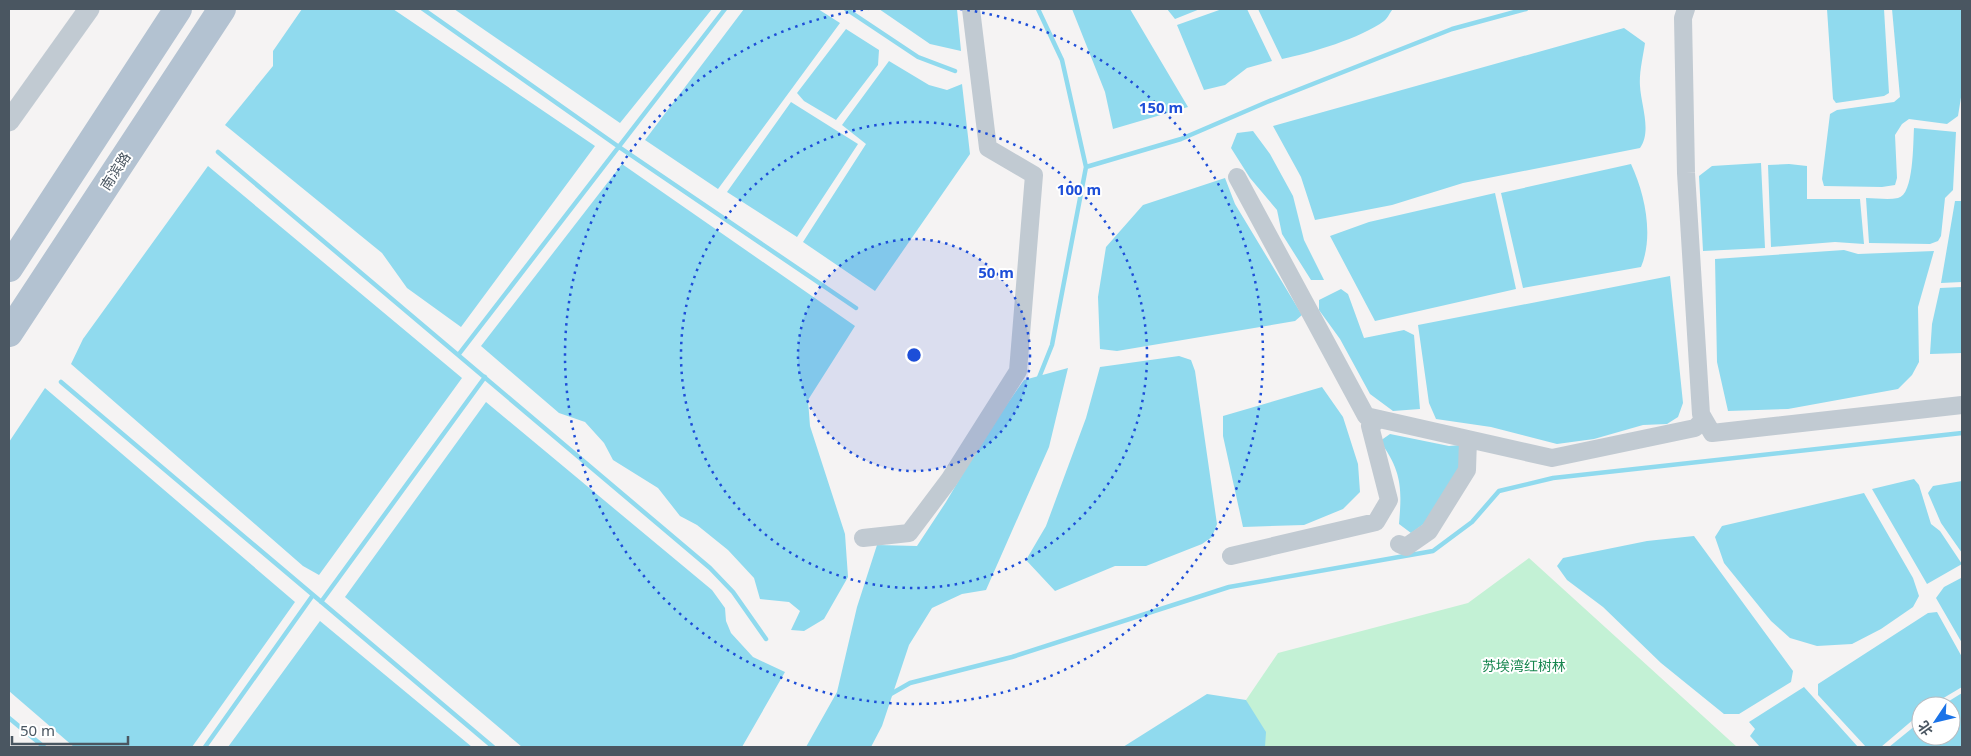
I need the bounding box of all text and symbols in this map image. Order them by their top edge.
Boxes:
text: 150 m [1139,97,1183,117]
street label: 南滨路 [96,148,134,194]
text: 100 m [1057,179,1101,199]
text: 50 m [978,262,1014,282]
centre of rings [905,346,923,364]
park label: 苏埃湾红树林 [1482,656,1566,675]
north arrow [1911,696,1961,746]
scale bar [12,714,129,746]
text: 北 [1913,718,1937,740]
text: 50 m [20,720,55,740]

